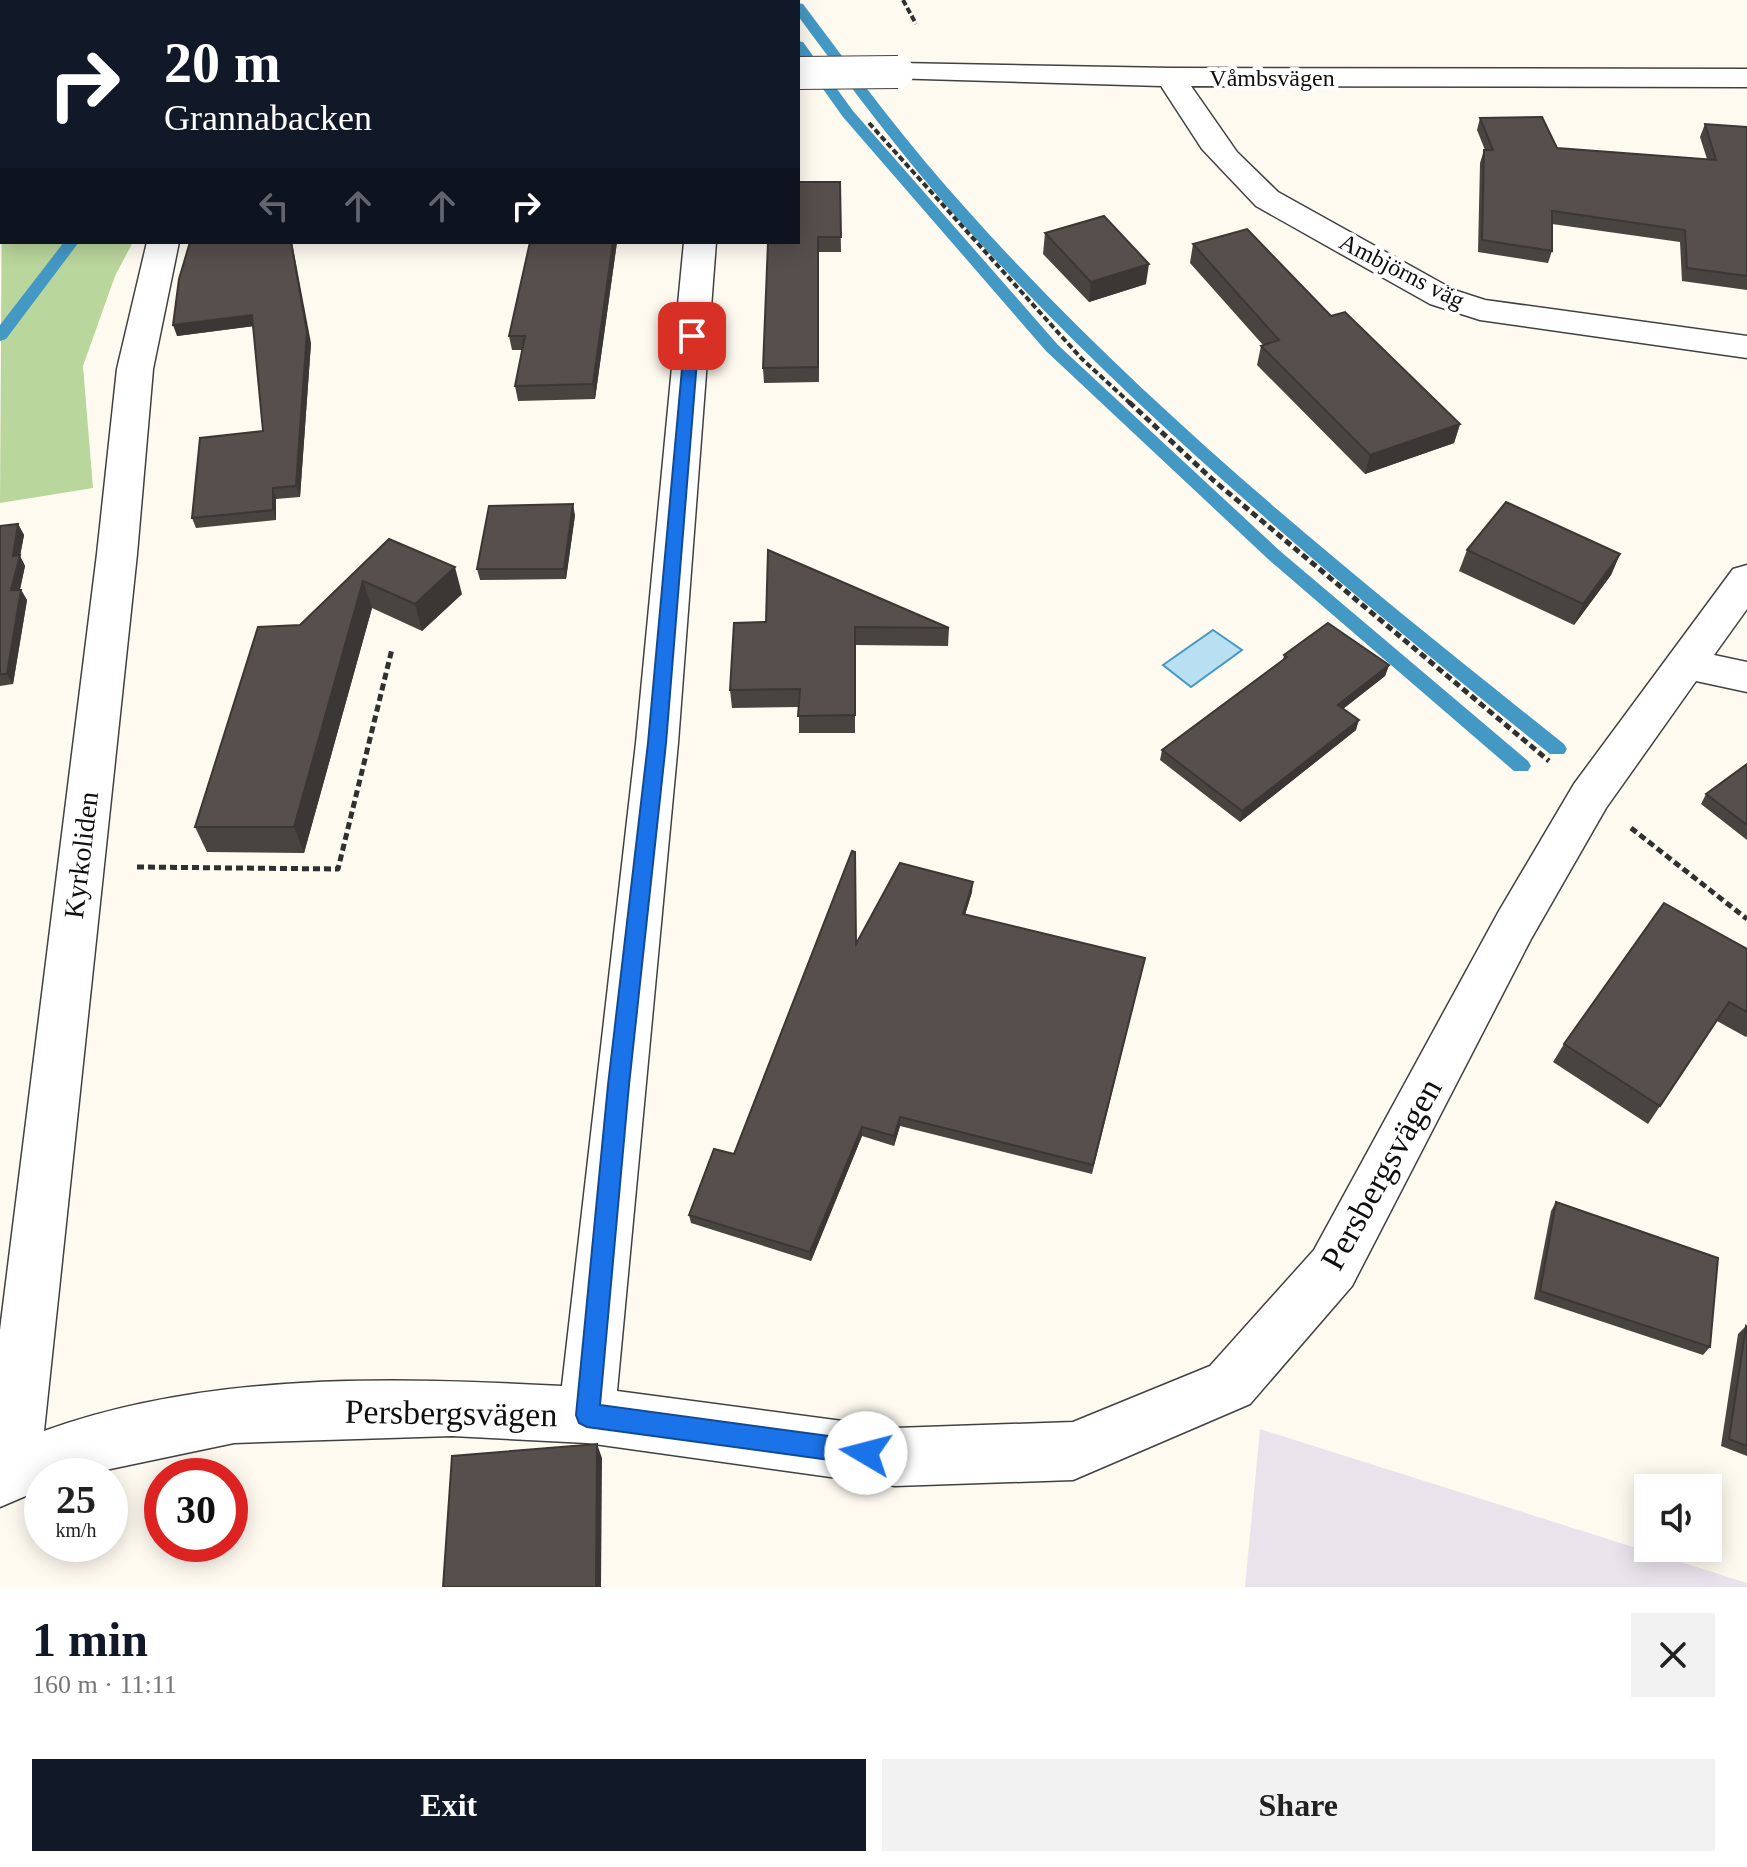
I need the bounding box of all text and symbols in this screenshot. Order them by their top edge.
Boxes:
icon: right [32,32,136,136]
text: 20 m [164,32,281,94]
street label: Våmbsvägen [1209,65,1335,91]
text: Grannabacken [164,98,372,138]
icon: left [252,184,296,228]
icon: ahead [336,184,380,228]
icon: ahead [420,184,464,228]
icon: right [504,184,548,228]
street label: Ambjörns väg [1335,228,1469,314]
pin [658,302,726,370]
icon: arrive [670,314,714,358]
street label: Kyrkoliden [58,790,104,920]
street label: Persbergsvägen [1313,1072,1449,1276]
street label: Persbergsvägen [344,1393,558,1433]
position arrow [824,1411,908,1495]
speed limit sign: 30 [144,1458,248,1562]
map controls [1634,1474,1722,1562]
button: sound [1634,1474,1722,1562]
text: 25 [56,1477,96,1522]
text: km/h [55,1519,97,1541]
text: 1 min [32,1613,148,1666]
button: close [1631,1613,1715,1697]
text: 160 m · 11:11 [32,1670,177,1699]
button: Exit [32,1759,866,1851]
button: Share [882,1759,1715,1851]

